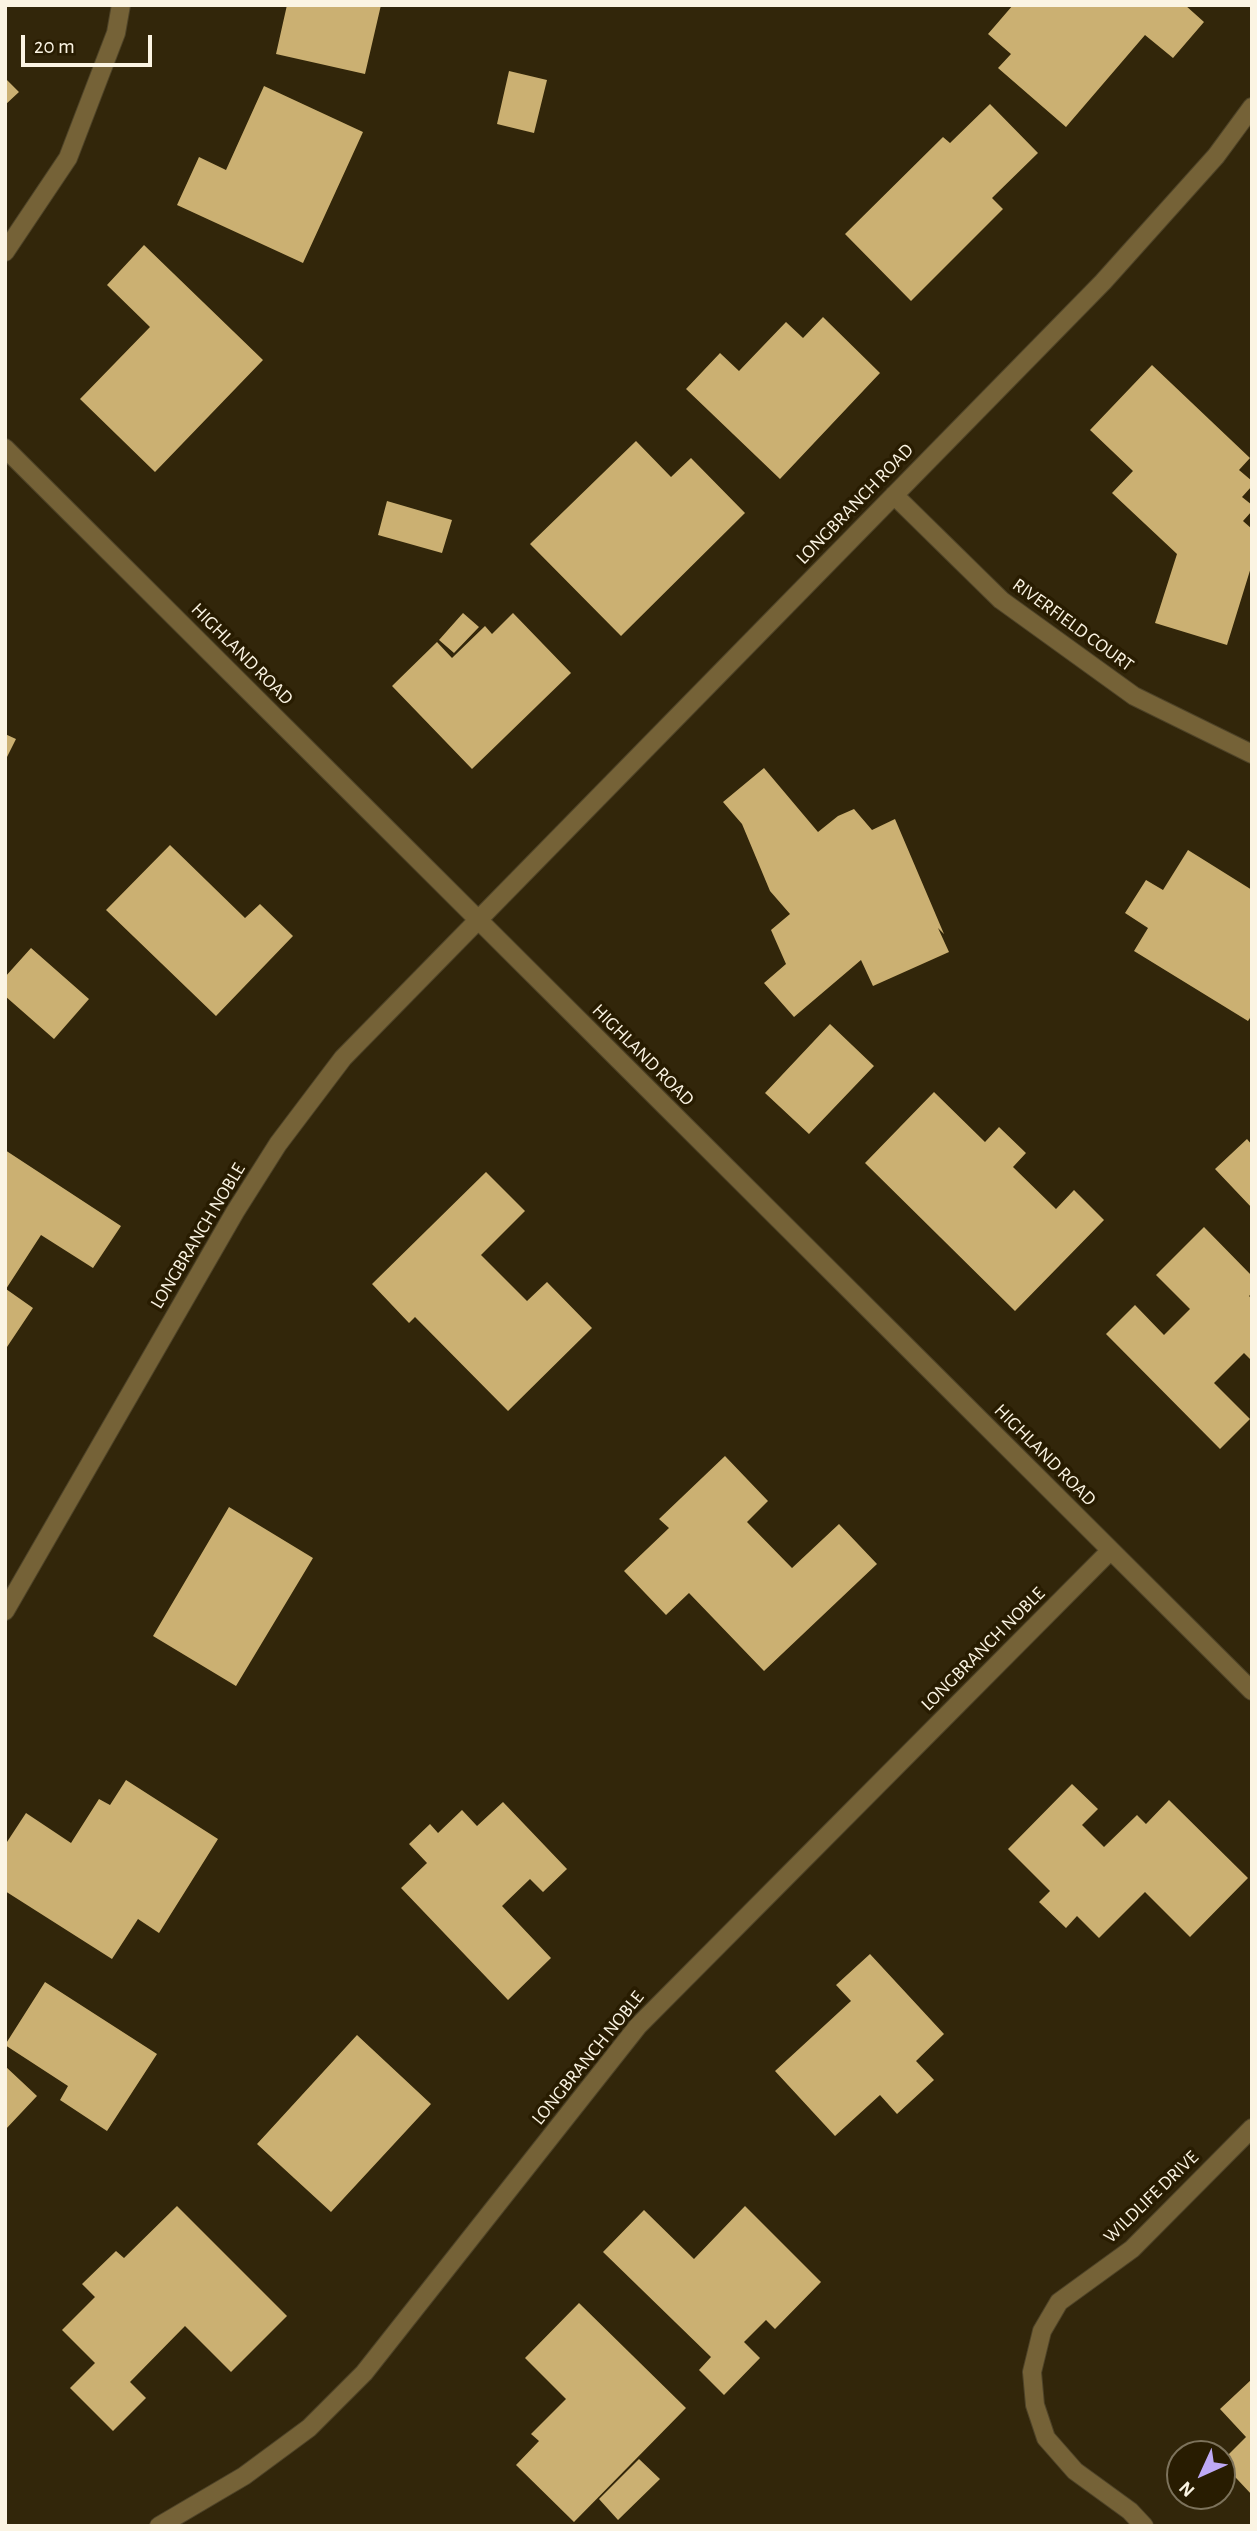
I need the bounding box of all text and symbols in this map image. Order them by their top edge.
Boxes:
scale bar [24,21,156,65]
text: 20 m [34,36,75,57]
street label: LONGBRANCH ROAD [792,439,918,569]
street label: RIVERFIELD COURT [1008,573,1138,677]
street label: HIGHLAND ROAD [186,598,298,710]
street label: HIGHLAND ROAD [587,999,699,1111]
street label: LONGBRANCH NOBLE [146,1159,250,1313]
street label: HIGHLAND ROAD [989,1399,1101,1511]
street label: LONGBRANCH NOBLE [916,1582,1050,1716]
street label: LONGBRANCH NOBLE [527,1986,649,2130]
street label: WILDLIFE DRIVE [1099,2146,1203,2248]
north arrow [1166,2440,1236,2510]
text: N [1176,2477,1199,2500]

